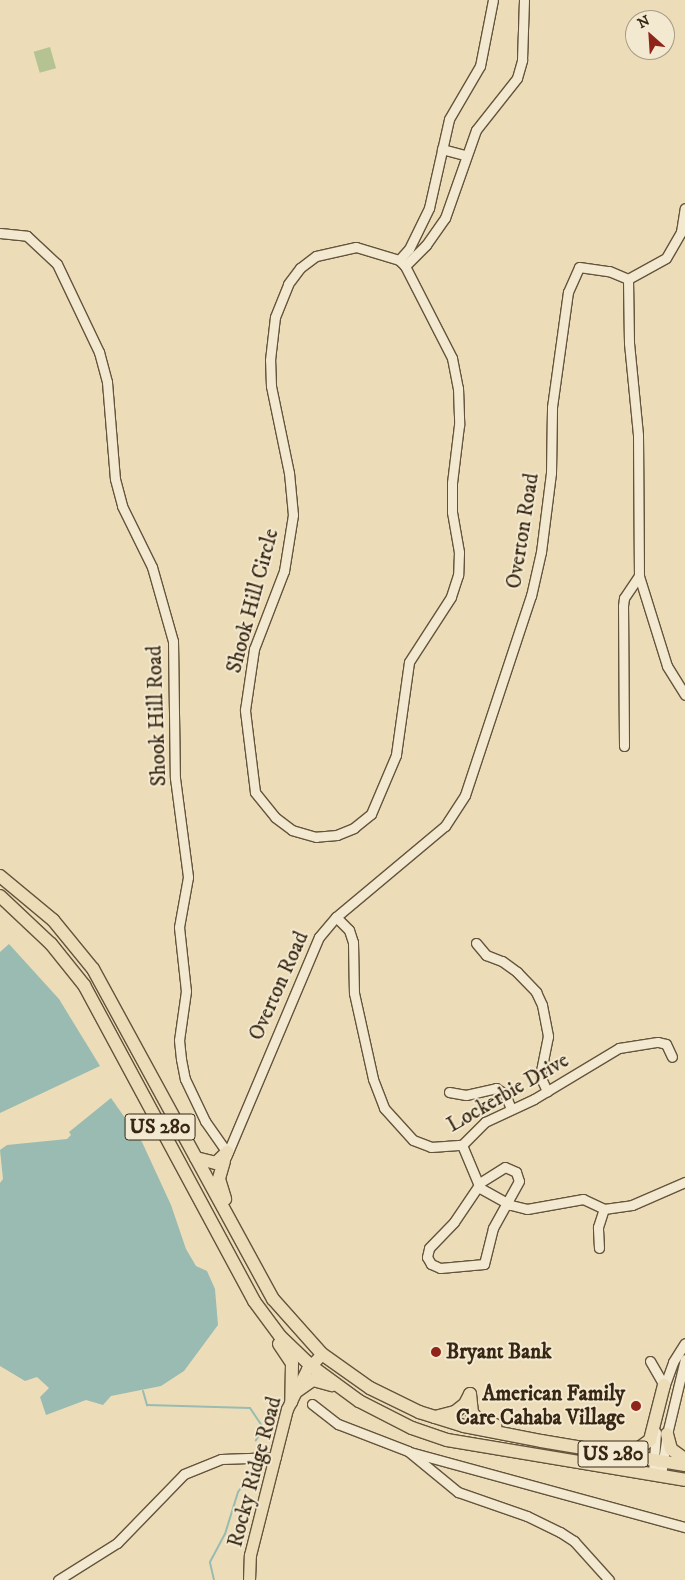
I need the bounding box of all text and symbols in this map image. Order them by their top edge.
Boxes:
north arrow [625,10,675,60]
text: N [635,12,653,33]
street label: Overton Road [501,472,545,590]
street label: Shook Hill Circle [222,526,284,676]
street label: Shook Hill Road [142,645,172,787]
street label: Overton Road [244,928,314,1044]
street label: Lockerbie Drive [443,1048,573,1138]
road number: US 280 [124,1110,196,1144]
place label: Bryant Bank [446,1339,552,1365]
marker: Bryant Bank [430,1346,442,1358]
place label: American Family Care Cahaba Village [456,1381,625,1431]
street label: Rocky Ridge Road [223,1394,287,1550]
marker: American Family Care Cahaba Village [629,1399,643,1413]
road number: US 280 [577,1436,649,1472]

